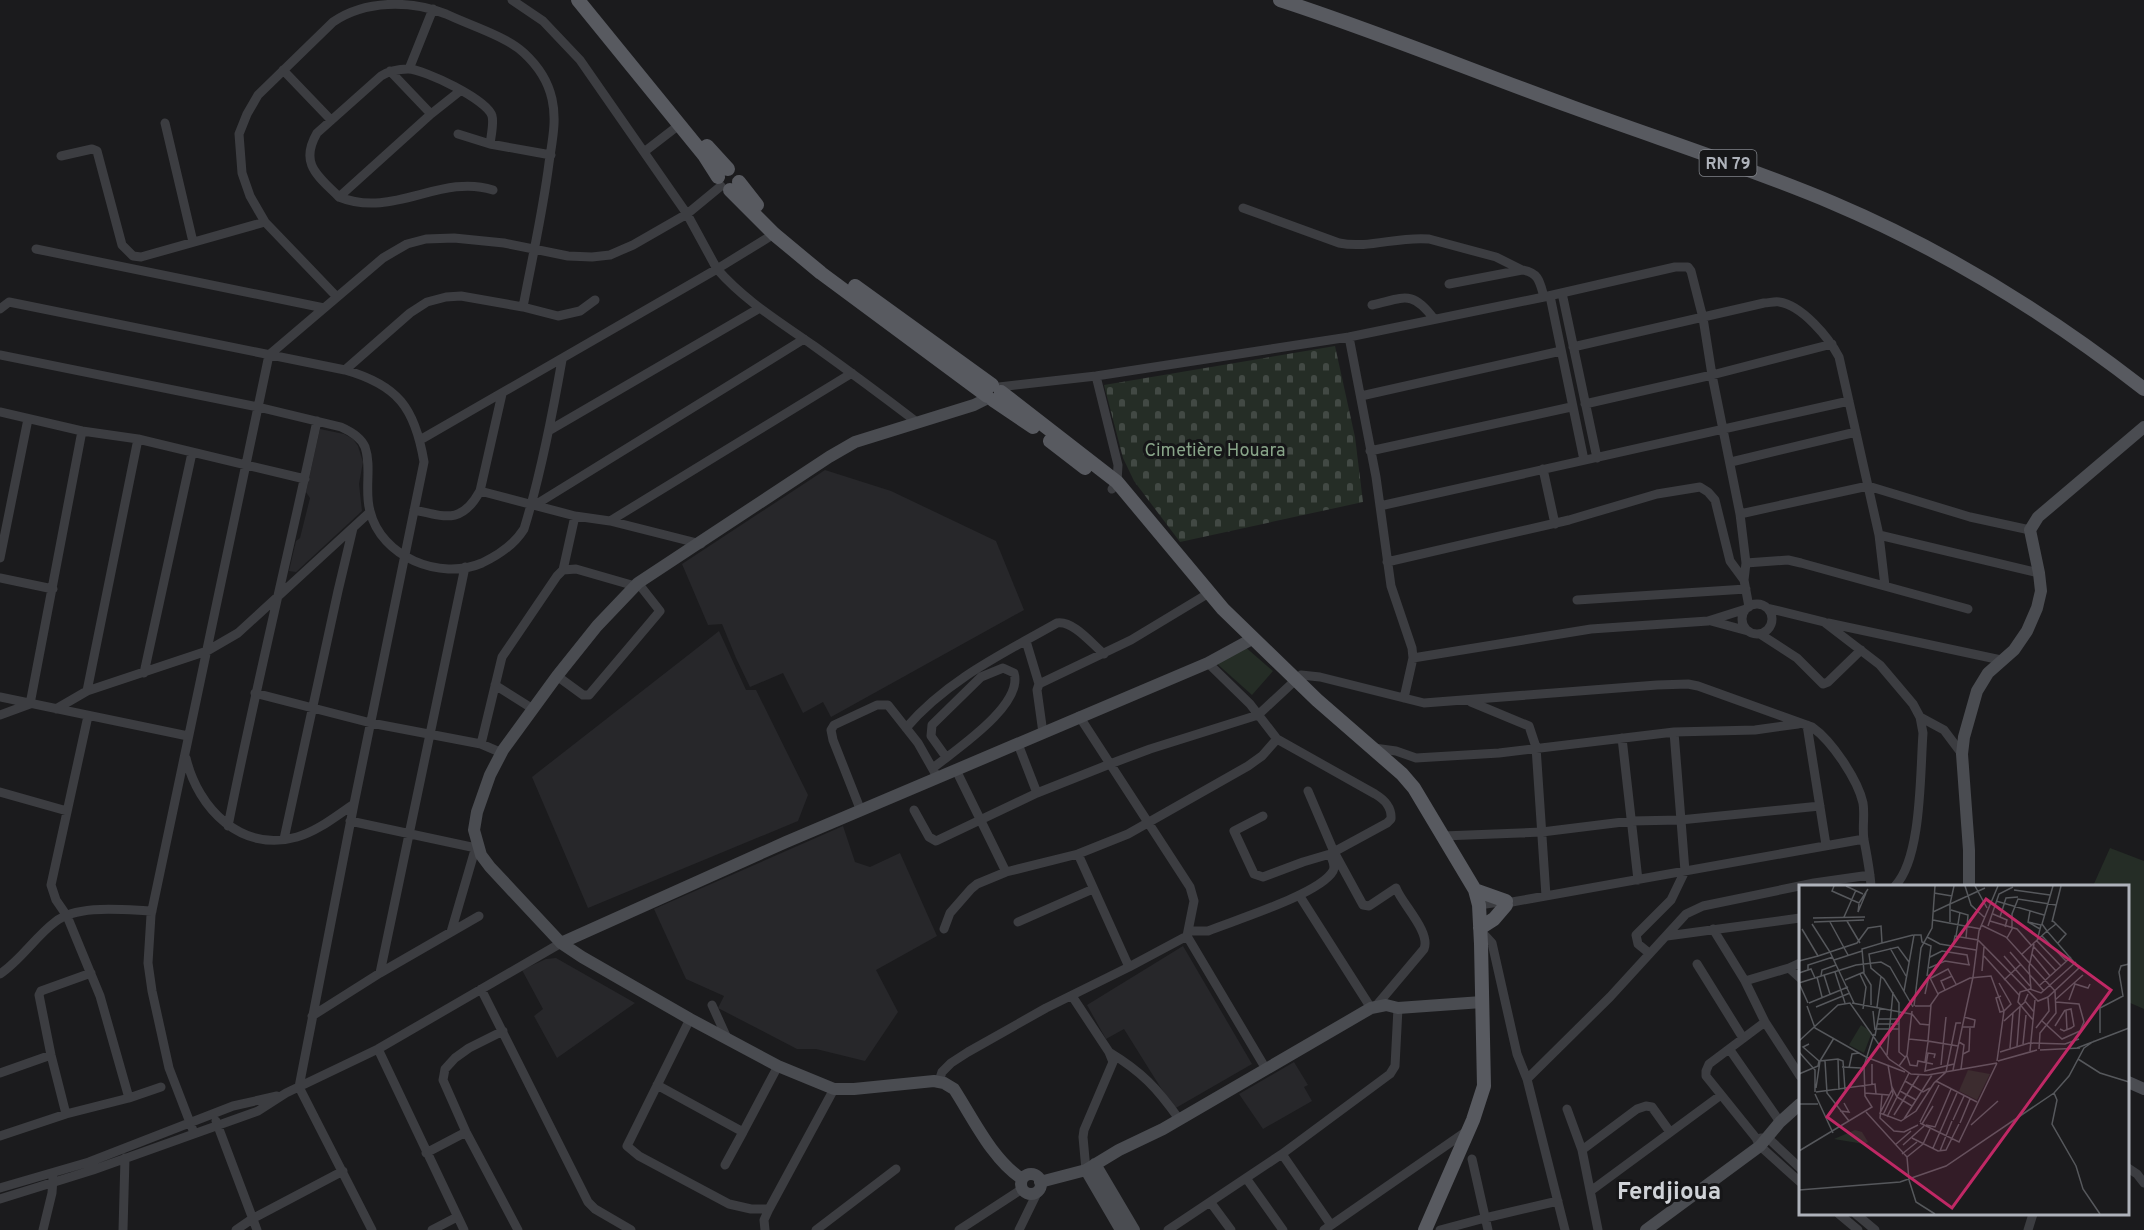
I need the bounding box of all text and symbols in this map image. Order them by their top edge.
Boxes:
road number: RN 79 [1700,150,1756,176]
park label: Cimetière Houara [1144,440,1286,463]
inset map [1799,885,2129,1215]
district label: Ferdjioua [1617,1178,1721,1208]

